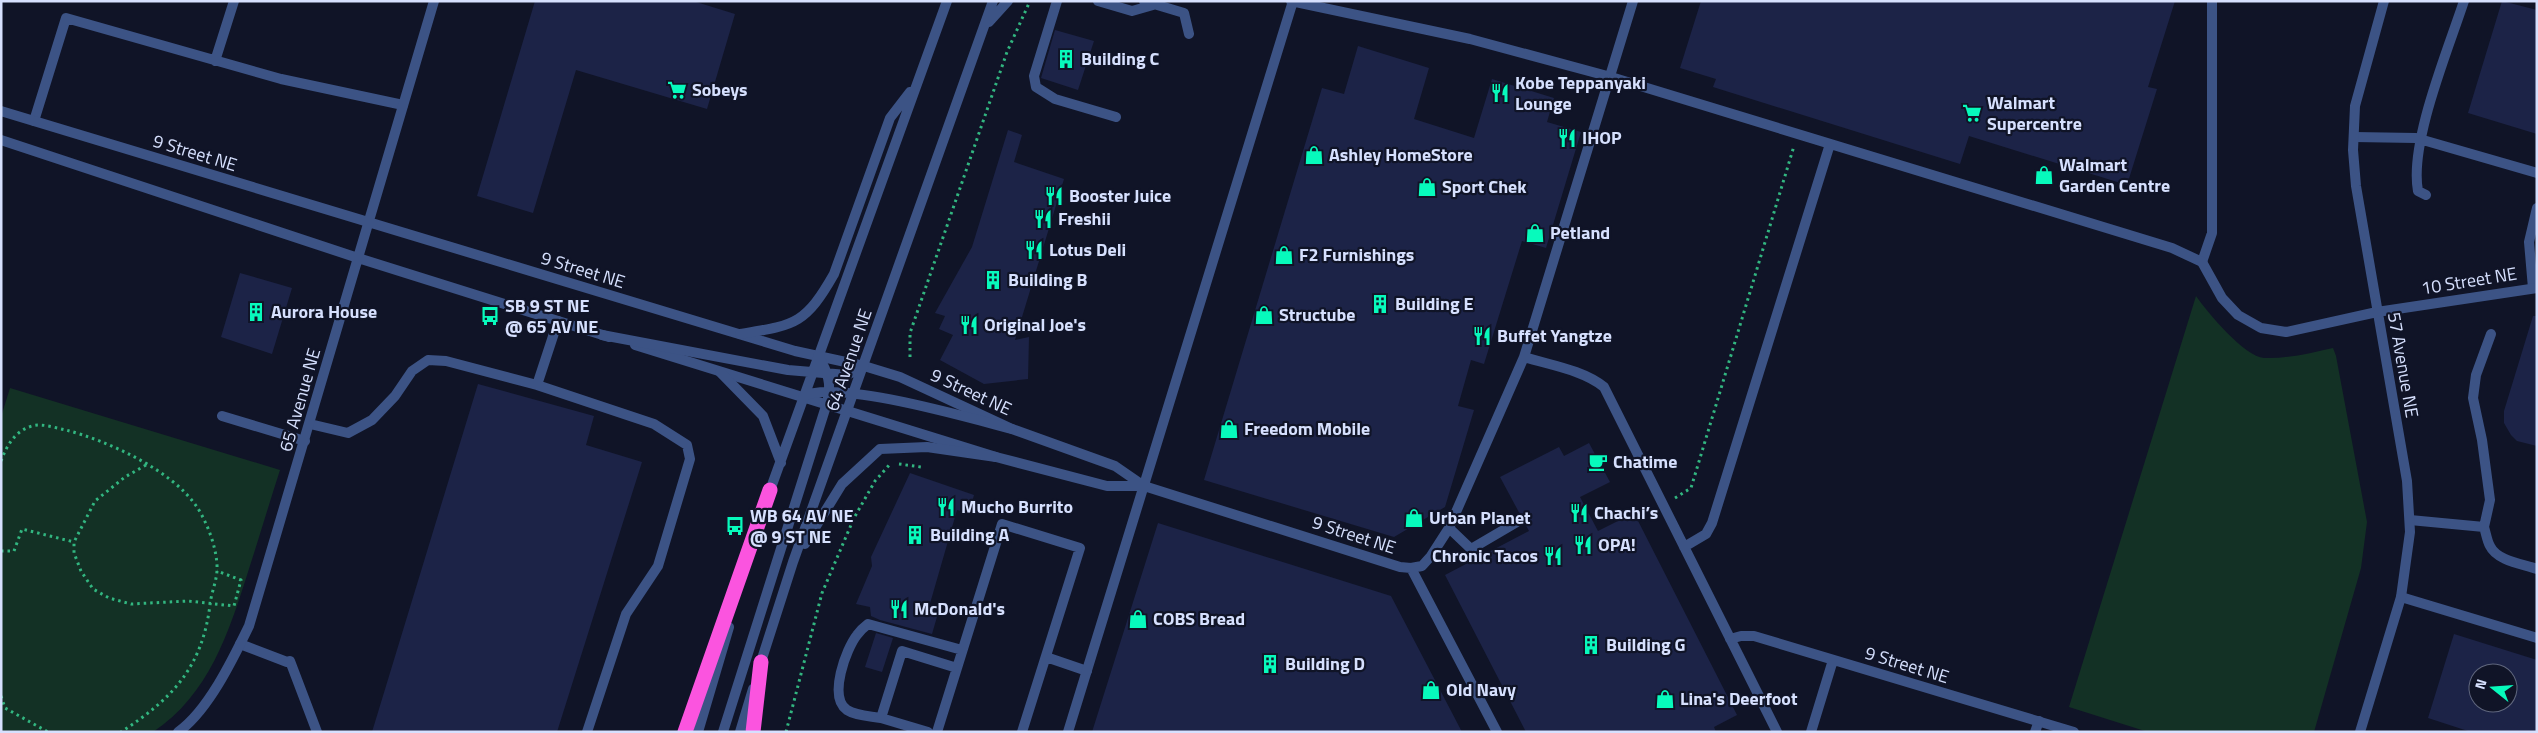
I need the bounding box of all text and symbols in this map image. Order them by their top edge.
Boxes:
place label: Building C [1081,45,1159,72]
building icon: Building C [1055,48,1077,70]
place label: Kobe Teppanyaki Lounge [1515,69,1646,117]
place label: Sobeys [692,76,748,103]
supermarket icon: Sobeys [666,79,688,101]
restaurant icon: Kobe Teppanyaki Lounge [1489,82,1511,104]
place label: Walmart Supercentre [1987,89,2082,137]
supermarket icon: Walmart Supercentre [1961,102,1983,124]
place label: IHOP [1582,124,1622,151]
street label: 9 Street NE [150,127,241,178]
restaurant icon: IHOP [1556,127,1578,149]
place label: Ashley HomeStore [1329,141,1473,168]
shop icon: Ashley HomeStore [1303,144,1325,166]
place label: Walmart Garden Centre [2059,151,2170,199]
shop icon: Walmart Garden Centre [2033,164,2055,186]
place label: Sport Chek [1442,173,1527,200]
shop icon: Sport Chek [1416,176,1438,198]
place label: Booster Juice [1069,182,1171,209]
restaurant icon: Booster Juice [1043,185,1065,207]
place label: Freshii [1058,205,1111,232]
restaurant icon: Freshii [1032,208,1054,230]
place label: Petland [1550,219,1610,246]
shop icon: Petland [1524,222,1546,244]
place label: Lotus Deli [1049,236,1126,263]
restaurant icon: Lotus Deli [1023,239,1045,261]
place label: F2 Furnishings [1299,241,1414,268]
street label: 9 Street NE [538,244,629,295]
shop icon: F2 Furnishings [1273,244,1295,266]
street label: 10 Street NE [2419,260,2519,301]
place label: Building B [1008,266,1087,293]
building icon: Building B [982,269,1004,291]
place label: Building E [1395,290,1473,317]
place label: SB 9 ST NE @ 65 AV NE [505,292,598,340]
building icon: Building E [1369,293,1391,315]
place label: Aurora House [271,298,377,325]
building icon: Aurora House [245,301,267,323]
place label: Structube [1279,301,1355,328]
shop icon: Structube [1253,304,1275,326]
bus stop icon: SB 9 ST NE @ 65 AV NE [479,305,501,327]
street label: 64 Avenue NE [818,305,879,415]
street label: 57 Avenue NE [2381,310,2426,420]
place label: Original Joe's [984,311,1086,338]
restaurant icon: Original Joe's [958,314,980,336]
place label: Buffet Yangtze [1497,322,1612,349]
restaurant icon: Buffet Yangtze [1471,325,1493,347]
street label: 65 Avenue NE [272,345,327,455]
street label: 9 Street NE [926,361,1016,422]
place label: Freedom Mobile [1244,415,1370,442]
shop icon: Freedom Mobile [1218,418,1240,440]
place label: Chatime [1613,448,1677,475]
cafe icon: Chatime [1587,451,1609,473]
place label: Mucho Burrito [961,493,1073,520]
restaurant icon: Mucho Burrito [935,496,957,518]
place label: Chachi’s [1594,499,1658,526]
place label: WB 64 AV NE @ 9 ST NE [750,502,853,550]
restaurant icon: Chachi’s [1568,502,1590,524]
place label: Urban Planet [1429,504,1531,531]
shop icon: Urban Planet [1403,507,1425,529]
street label: 9 Street NE [1309,508,1400,561]
bus stop icon: WB 64 AV NE @ 9 ST NE [724,515,746,537]
place label: Building A [930,521,1009,548]
building icon: Building A [904,524,926,546]
place label: OPA! [1598,531,1636,558]
restaurant icon: OPA! [1572,534,1594,556]
place label: Chronic Tacos [1432,542,1538,569]
restaurant icon: Chronic Tacos [1542,545,1564,567]
place label: McDonald's [914,595,1005,622]
restaurant icon: McDonald's [888,598,910,620]
place label: COBS Bread [1153,605,1245,632]
shop icon: COBS Bread [1127,608,1149,630]
place label: Building G [1606,631,1685,658]
building icon: Building G [1580,634,1602,656]
street label: 9 Street NE [1862,639,1953,690]
place label: Building D [1285,650,1365,677]
building icon: Building D [1259,653,1281,675]
north arrow [2468,663,2518,713]
place label: Old Navy [1446,676,1516,703]
text: N [2469,676,2492,692]
shop icon: Old Navy [1420,679,1442,701]
place label: Lina's Deerfoot [1680,685,1798,712]
shop icon: Lina's Deerfoot [1654,688,1676,710]

